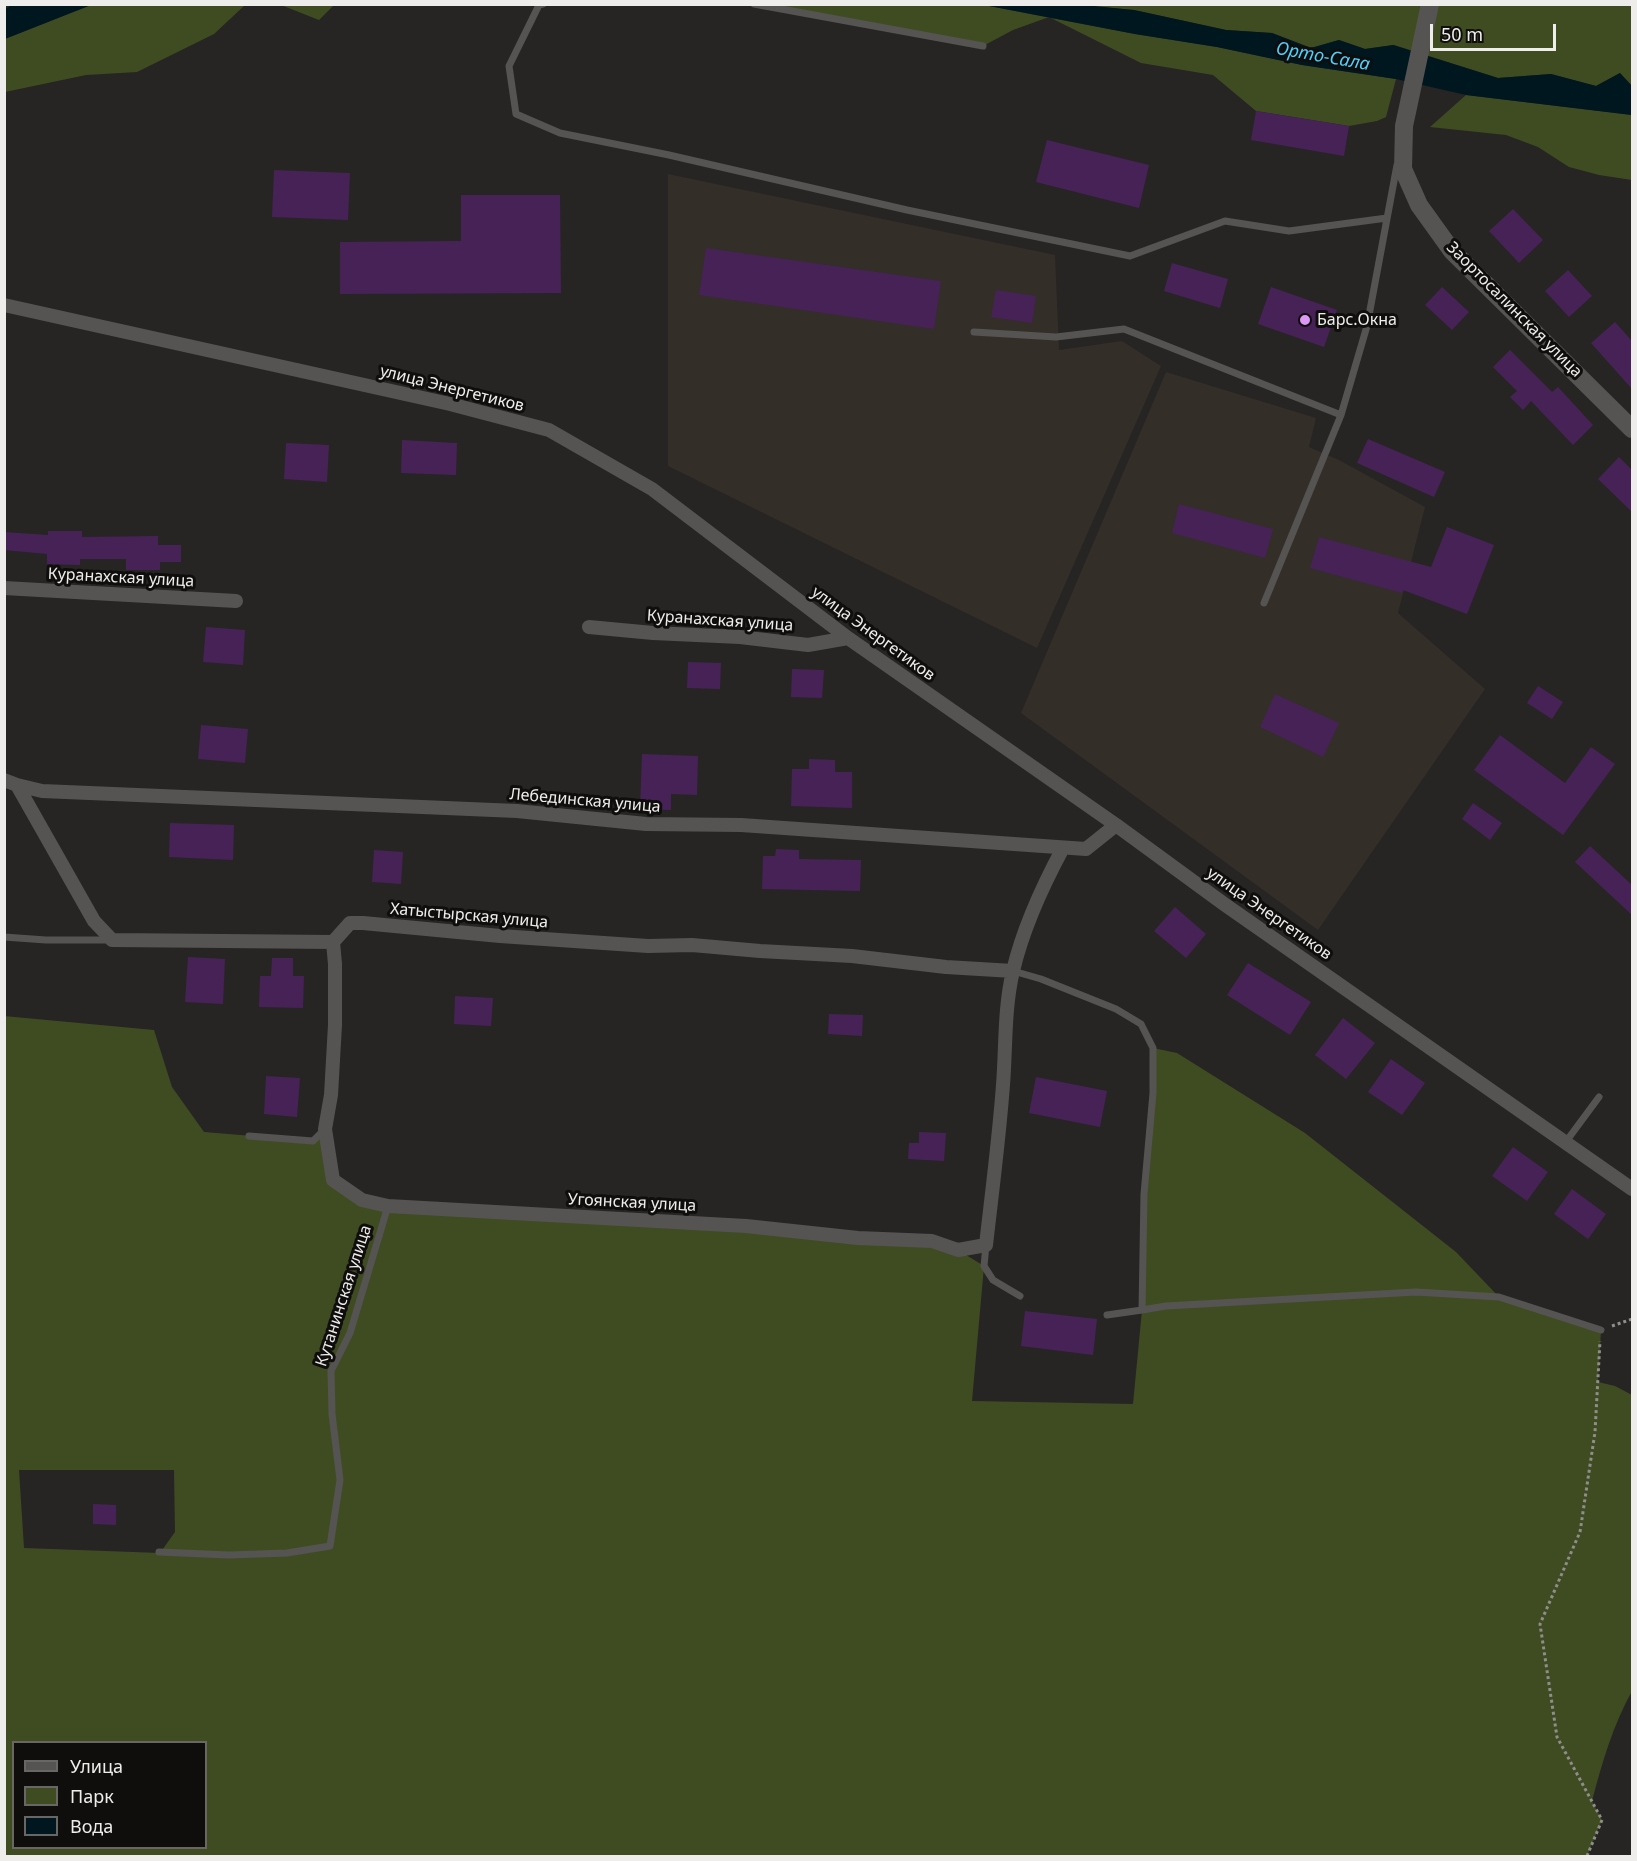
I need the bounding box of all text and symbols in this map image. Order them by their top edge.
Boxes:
scale bar [1433,12,1559,50]
text: 50 m [1441,22,1483,46]
water label: Орто-Сала [1274,38,1372,76]
street label: Заортосалинская улица [1442,238,1586,382]
place label: Барс.Окна [1317,310,1397,330]
marker: Барс.Окна [1298,313,1312,327]
street label: улица Энергетиков [378,362,526,416]
street label: Куранахская улица [47,565,195,591]
street label: улица Энергетиков [808,583,938,685]
street label: Куранахская улица [646,606,794,636]
street label: Лебединская улица [509,785,661,817]
street label: улица Энергетиков [1203,864,1335,964]
street label: Хатыстырская улица [389,900,549,932]
street label: Угоянская улица [567,1190,697,1216]
street label: Кутанинская улица [312,1223,376,1369]
legend [12,1741,207,1849]
text: Улица [70,1754,123,1778]
text: Парк [70,1784,114,1808]
text: Вода [70,1814,113,1838]

